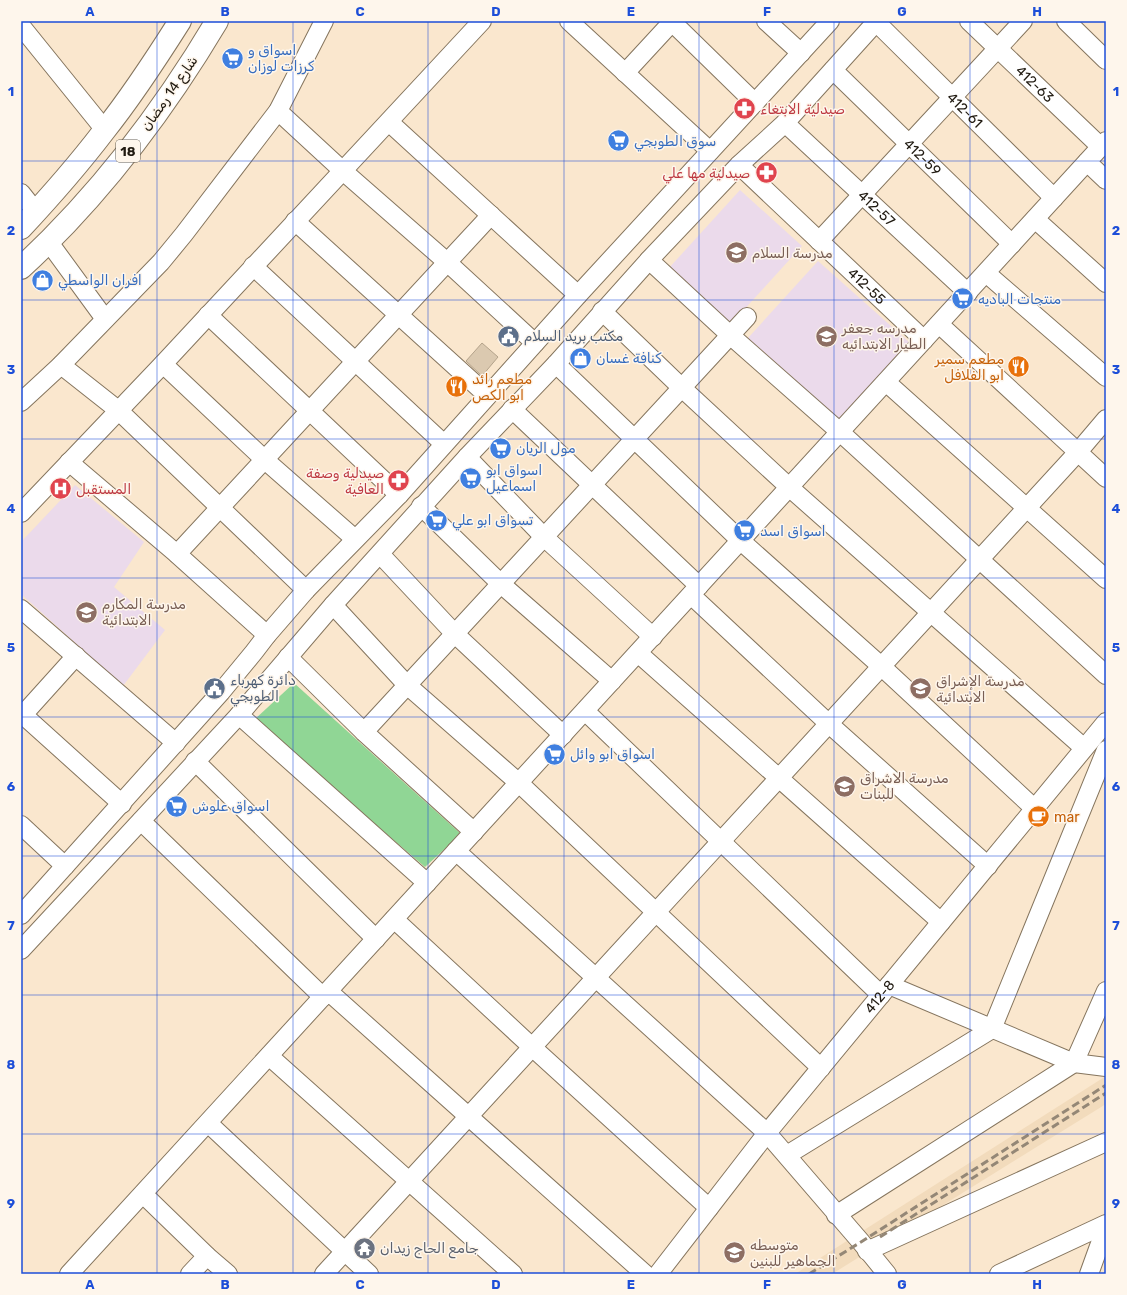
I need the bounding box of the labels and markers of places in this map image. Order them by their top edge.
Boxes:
place label: اسواق و كرزات لوزان [248,42,315,75]
supermarket icon: اسواق و كرزات لوزان [219,45,245,71]
pharmacy icon: صيدلية الابتغاء [731,96,757,122]
place label: صيدلية الابتغاء [760,101,845,118]
supermarket icon: سوق الطوبجي [605,128,631,154]
place label: سوق الطوبجي [634,133,716,152]
pharmacy icon: صيدلية مها علي [753,160,779,186]
place label: صيدلية مها علي [662,165,750,184]
school or university icon: مدرسة السلام [723,240,749,266]
place label: مدرسة السلام [752,245,833,263]
shop icon: افران الواسطي [30,267,56,293]
place label: افران الواسطي [58,272,142,291]
supermarket icon: منتجات الباديه [950,286,976,312]
place label: منتجات الباديه [978,291,1061,308]
place label: مدرسه جعفر الطيار الابتدائيه [841,320,927,353]
public building icon: مكتب بريد السلام [495,323,521,349]
school or university icon: مدرسه جعفر الطيار الابتدائيه [813,323,839,349]
place label: مكتب بريد السلام [524,328,623,346]
shop icon: كنافة غسان [567,345,593,371]
place label: كنافة غسان [596,350,662,367]
place label: مطعم سمير ابو الفلافل [934,351,1004,384]
restaurant icon: مطعم سمير ابو الفلافل [1006,354,1032,380]
place label: مطعم رائد ابو الكص [472,371,532,404]
restaurant icon: مطعم رائد ابو الكص [444,374,470,400]
supermarket icon: مول الريان [487,435,513,461]
place label: مول الريان [516,440,576,457]
place label: اسواق ابو اسماعيل [486,462,542,495]
place label: صيدلية وصفة العافية [306,465,384,498]
supermarket icon: اسواق ابو اسماعيل [457,465,483,491]
pharmacy icon: صيدلية وصفة العافية [386,468,412,494]
hospital icon: المستقبل [48,476,74,502]
place label: المستقبل [76,481,131,498]
supermarket icon: تسواق ابو علي [423,507,449,533]
place label: تسواق ابو علي [452,512,533,531]
supermarket icon: اسواق اسد [732,518,758,544]
place label: اسواق اسد [760,523,826,540]
place label: مدرسة المكارم الابتدائية [102,596,186,629]
school or university icon: مدرسة المكارم الابتدائية [73,599,99,625]
place label: دائرة كهرباء الطوبجي [230,672,296,707]
place label: مدرسة الإشراق الابتدائية [936,673,1025,706]
public building icon: دائرة كهرباء الطوبجي [201,675,227,701]
school or university icon: مدرسة الإشراق الابتدائية [907,676,933,702]
supermarket icon: اسواق ابو وائل [542,741,568,767]
place label: اسواق ابو وائل [570,746,655,763]
place label: مدرسة الاشراق للبنات [860,770,949,803]
school or university icon: مدرسة الاشراق للبنات [831,773,857,799]
supermarket icon: اسواق علوش [164,793,190,819]
place label: اسواق علوش [192,798,270,815]
cafe icon: mar [1025,804,1051,830]
place label: mar [1054,809,1080,826]
temple icon: جامع الحاج زيدان [351,1235,377,1261]
place label: متوسطه الجماهير للبنين [750,1237,836,1270]
place label: جامع الحاج زيدان [380,1240,479,1259]
school or university icon: متوسطه الجماهير للبنين [721,1240,747,1266]

